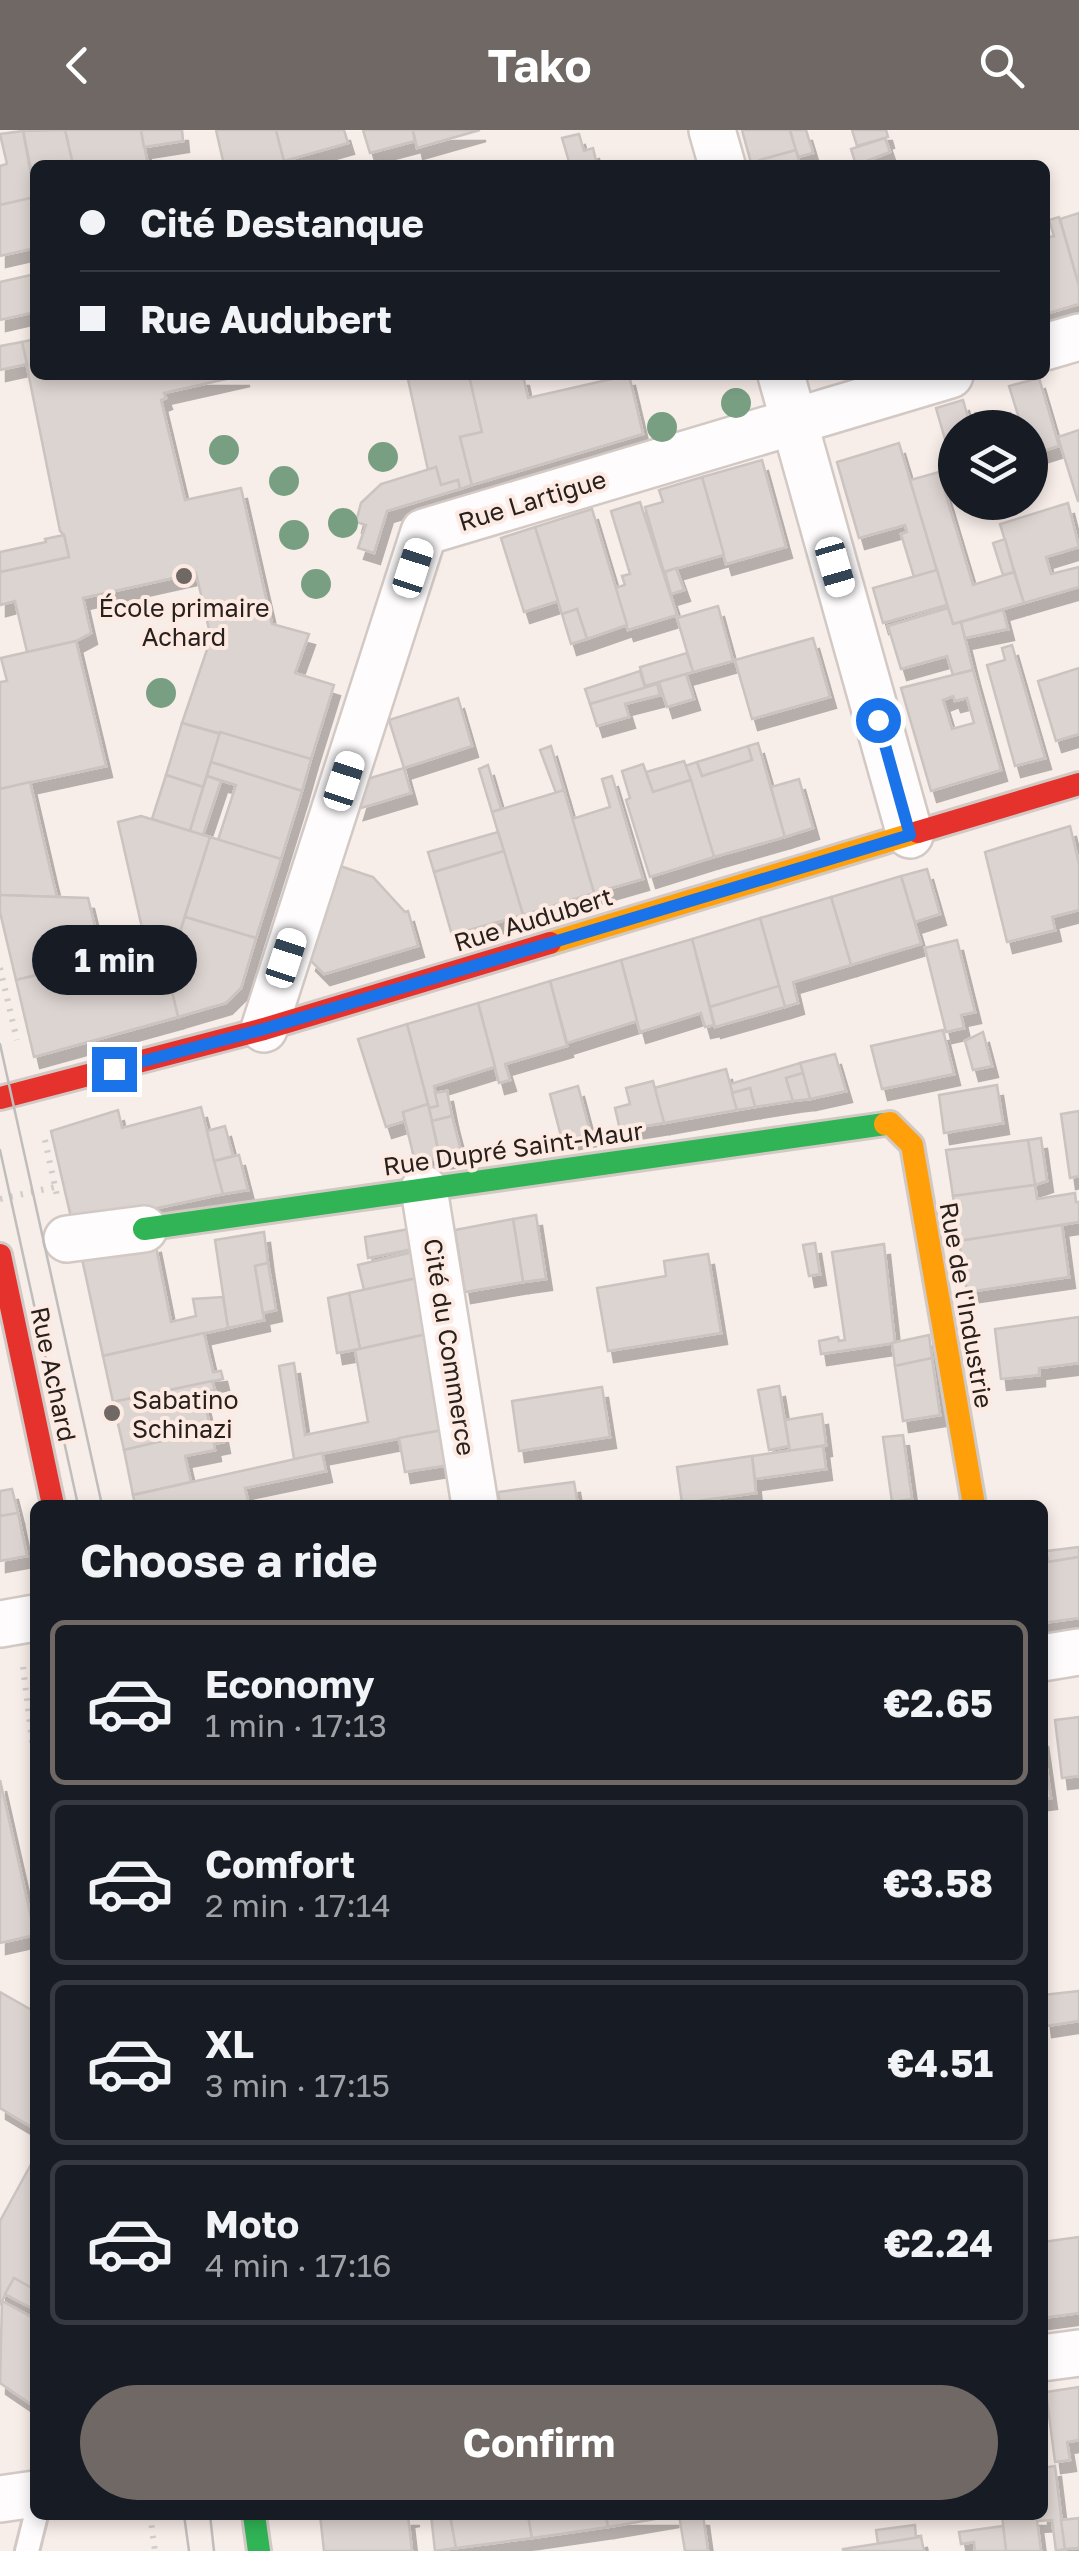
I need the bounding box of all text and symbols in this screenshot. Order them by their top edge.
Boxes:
icon: back [50,38,105,93]
text: Tako [488,38,591,92]
icon: search [974,38,1029,93]
text: Cité Destanque [140,200,424,245]
text: Rue Audubert [140,296,392,341]
map controls [938,410,1048,520]
button: layers [938,410,1048,520]
street label: Rue Lartigue [454,463,610,537]
car [812,534,858,600]
car [389,535,437,601]
marker: École primaire Achard [173,565,195,587]
place label: École primaire Achard [99,592,269,652]
route start [856,698,901,743]
car [320,748,368,814]
street label: Rue Audubert [450,880,616,958]
callout: 1 min [32,924,196,994]
car [262,925,310,991]
text: 1 min [74,941,155,979]
route end [92,1047,137,1092]
street label: Rue Dupré Saint-Maur [381,1114,645,1182]
street label: Rue de l'Industrie [934,1199,1000,1411]
street label: Cité du Commerce [418,1236,482,1458]
street label: Rue Achard [25,1304,83,1444]
place label: Sabatino Schinazi [132,1384,238,1444]
marker: Sabatino Schinazi [101,1402,123,1424]
text: Choose a ride [80,1533,378,1587]
icon: car [85,1658,175,1748]
text: Economy [205,1661,374,1706]
text: €2.65 [884,1680,993,1725]
text: 1 min · 17:13 [205,1706,387,1744]
icon: car [85,1838,175,1928]
text: Comfort [205,1841,355,1886]
text: €3.58 [883,1860,993,1905]
text: 2 min · 17:14 [205,1886,391,1924]
icon: car [85,2018,175,2108]
text: XL [205,2021,254,2066]
text: €4.51 [888,2040,993,2085]
text: 3 min · 17:15 [205,2066,390,2104]
icon: car [85,2198,175,2288]
text: Moto [205,2201,299,2246]
text: €2.24 [884,2220,993,2265]
text: 4 min · 17:16 [205,2246,392,2284]
button: Confirm [80,2385,998,2500]

